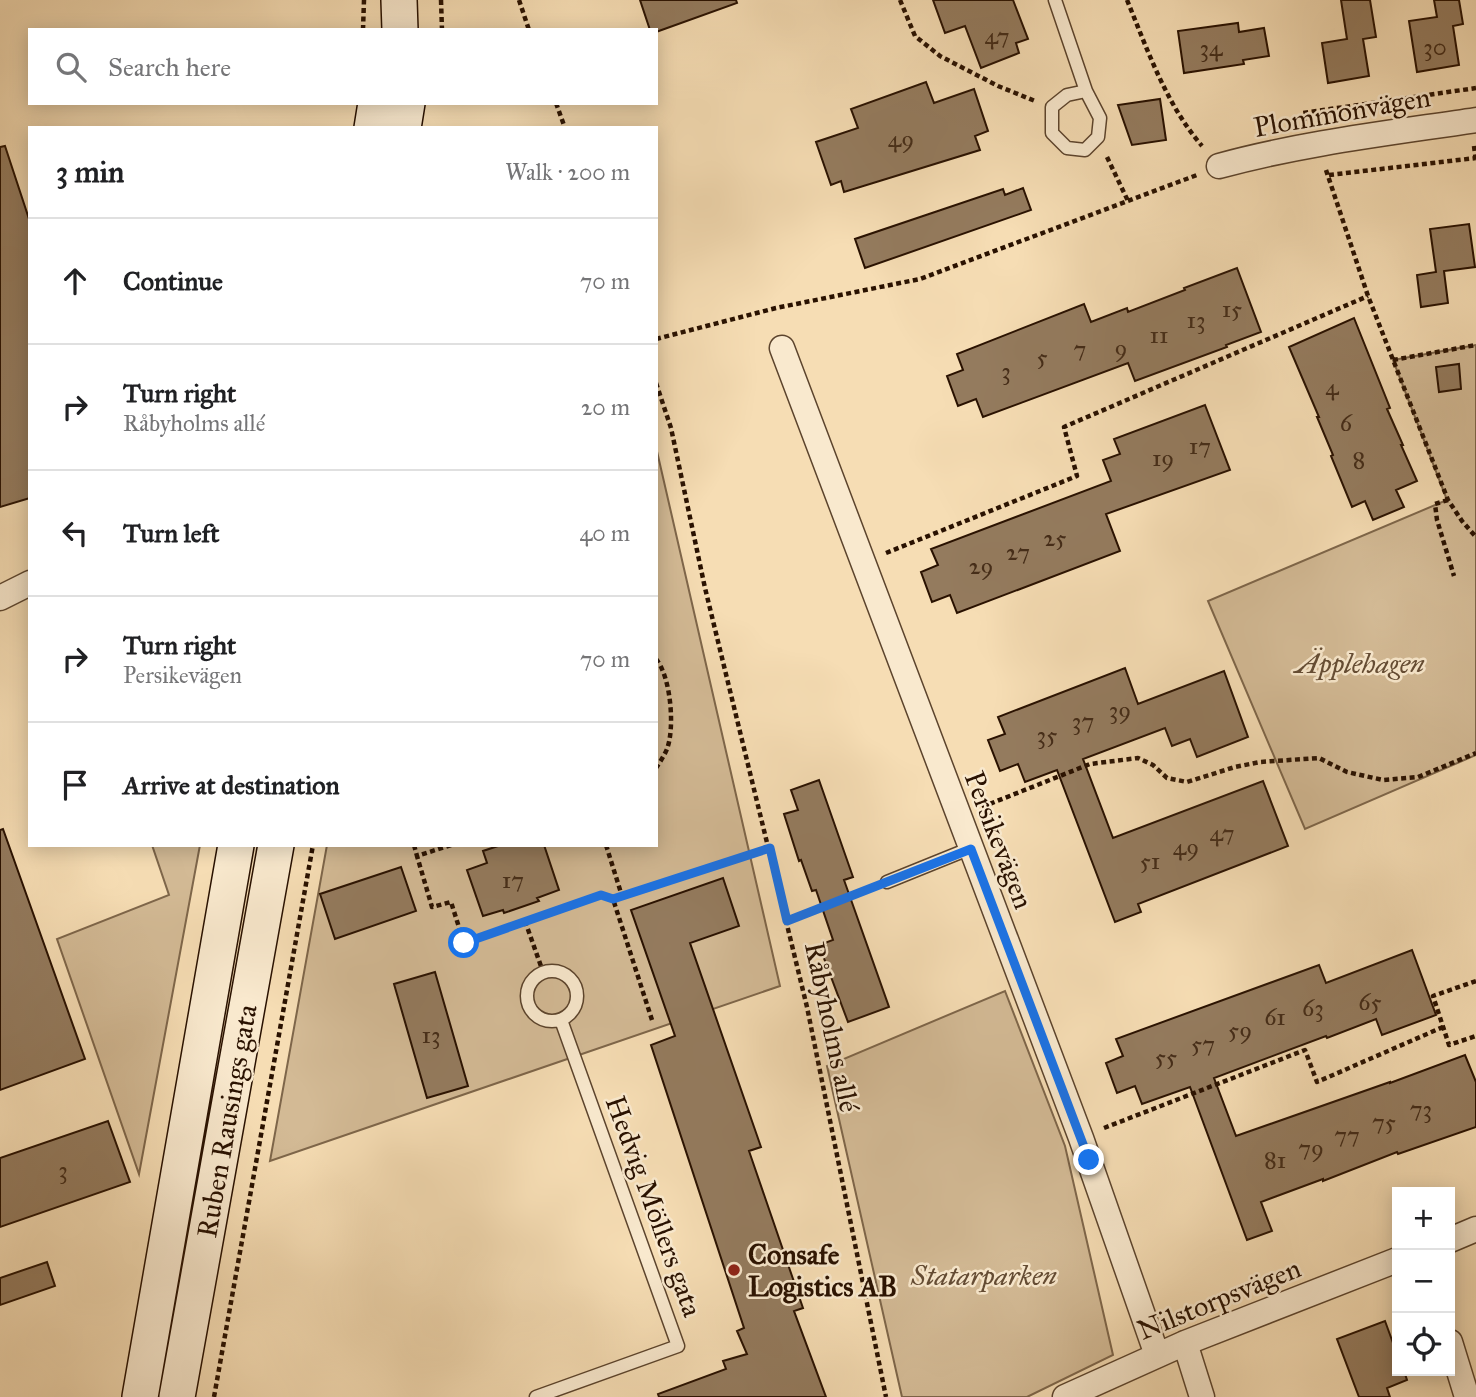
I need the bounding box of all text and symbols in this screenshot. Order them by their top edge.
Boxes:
house number: 47 [984,21,1010,51]
search box [28,28,658,105]
house number: 30 [1423,32,1447,62]
house number: 34 [1200,33,1223,63]
icon: search [52,48,90,86]
text: Search here [108,51,231,83]
street label: Plommonvägen [1251,79,1433,145]
house number: 49 [888,124,914,154]
text: 3 min [56,154,124,190]
text: Walk · 200 m [505,158,630,186]
icon: ahead [56,262,94,300]
text: Continue [123,265,223,297]
text: 70 m [580,267,630,295]
house number: 15 [1222,294,1242,324]
house number: 13 [1186,305,1206,335]
house number: 11 [1150,320,1168,350]
house number: 9 [1115,333,1127,363]
house number: 7 [1074,334,1086,364]
house number: 5 [1036,342,1048,372]
house number: 3 [1001,356,1011,386]
house number: 4 [1325,372,1339,402]
text: Turn right [123,377,236,409]
icon: right [56,388,94,426]
text: 20 m [581,393,630,421]
house number: 6 [1340,408,1353,438]
text: Råbyholms allé [123,409,265,437]
house number: 17 [1189,431,1211,461]
house number: 19 [1152,443,1174,473]
house number: 8 [1353,445,1365,475]
icon: left [56,514,94,552]
text: Turn left [123,517,219,549]
text: 40 m [580,519,630,547]
house number: 25 [1044,523,1066,553]
house number: 27 [1006,537,1030,567]
house number: 29 [969,551,993,581]
text: Turn right [123,629,236,661]
icon: right [56,640,94,678]
text: 70 m [580,645,630,673]
park label: Äpplehagen [1292,646,1425,681]
text: Persikevägen [123,661,242,689]
house number: 39 [1109,695,1131,725]
house number: 37 [1072,706,1094,736]
house number: 35 [1037,720,1057,750]
icon: arrive [56,766,94,804]
street label: Persikevägen [957,766,1041,914]
text: Arrive at destination [123,769,340,801]
house number: 47 [1209,818,1235,848]
house number: 49 [1173,832,1199,862]
house number: 51 [1140,846,1160,876]
house number: 17 [502,865,524,895]
route start [448,927,479,958]
street label: Råbyholms allé [797,939,867,1116]
house number: 65 [1358,987,1382,1017]
house number: 63 [1302,993,1324,1023]
street label: Ruben Rausings gata [189,1001,265,1240]
house number: 61 [1264,1002,1286,1032]
house number: 59 [1228,1015,1252,1045]
house number: 13 [421,1020,441,1050]
house number: 57 [1191,1029,1215,1059]
house number: 55 [1155,1042,1177,1072]
street label: Hedvig Möllers gata [598,1091,710,1321]
house number: 73 [1410,1094,1432,1124]
house number: 75 [1372,1107,1396,1137]
house number: 77 [1334,1120,1360,1150]
house number: 79 [1298,1133,1324,1163]
route end [1073,1144,1104,1175]
house number: 81 [1264,1145,1286,1175]
house number: 3 [58,1155,68,1185]
map controls [1392,1187,1455,1376]
button: + [1392,1187,1455,1250]
place label: Consafe Logistics AB [748,1237,897,1304]
street label: Nilstorpsvägen [1132,1250,1306,1348]
button: − [1392,1250,1455,1313]
park label: Statarparken [910,1258,1057,1293]
marker: Consafe Logistics AB [726,1262,742,1278]
button: locate [1392,1313,1455,1376]

